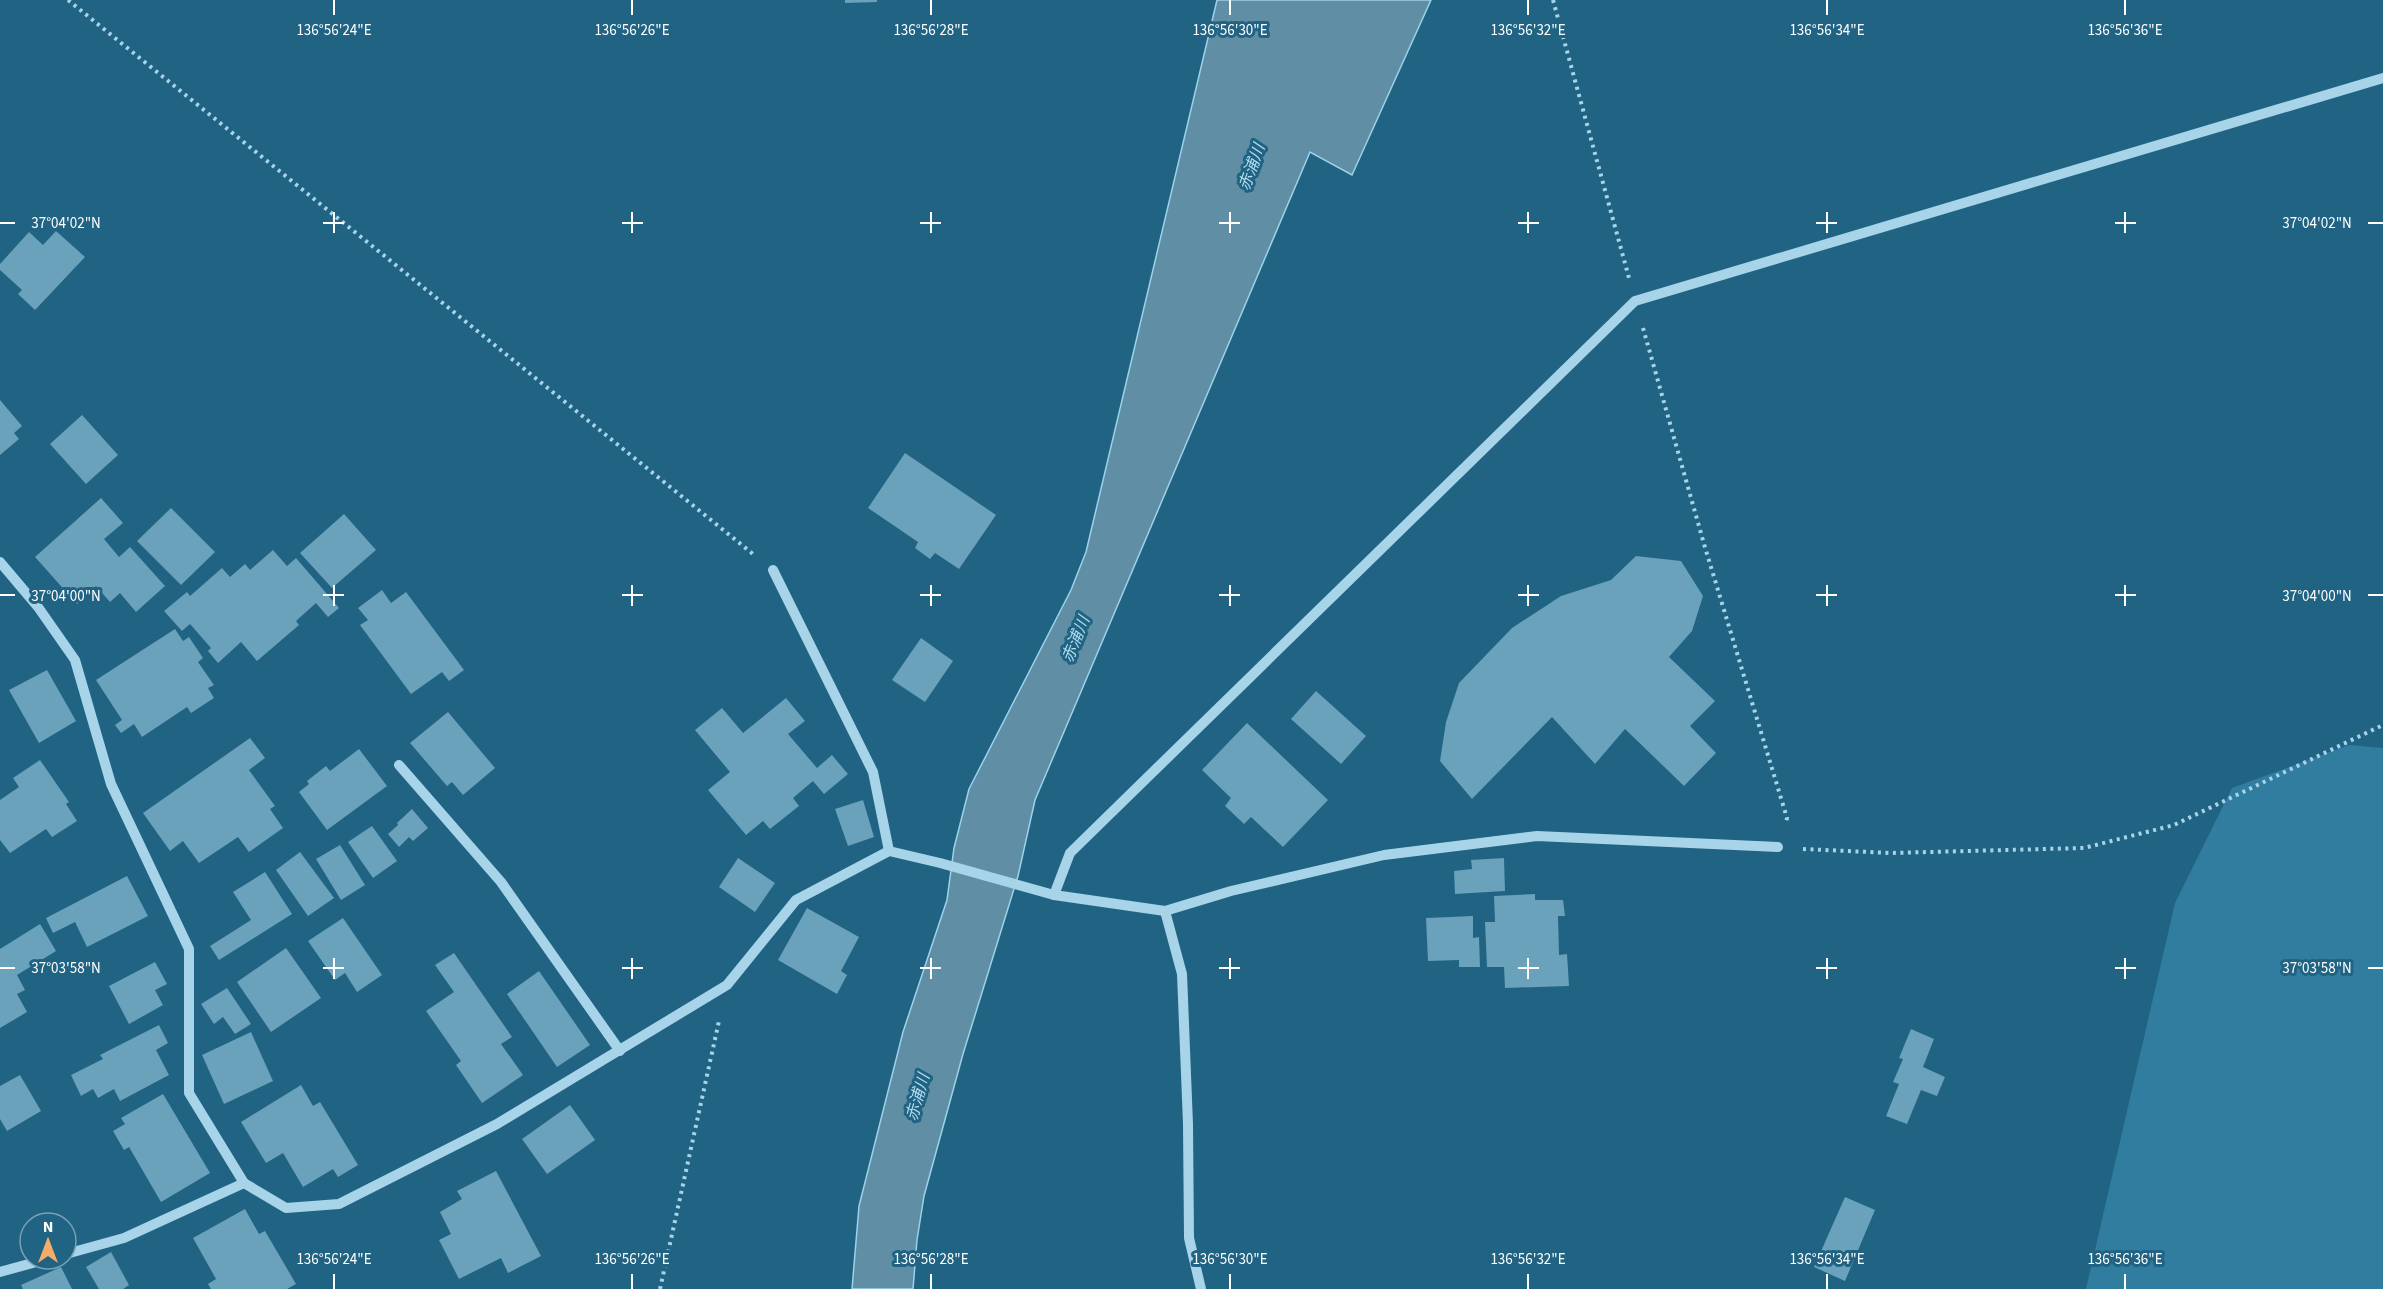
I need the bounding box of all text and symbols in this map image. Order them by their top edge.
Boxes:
text: 136°56'24"E [296,20,372,41]
text: 136°56'26"E [594,20,670,41]
text: 136°56'28"E [893,20,969,41]
text: 136°56'30"E [1192,20,1268,41]
text: 136°56'32"E [1490,20,1566,41]
text: 136°56'34"E [1789,20,1865,41]
text: 136°56'36"E [2087,20,2163,41]
water label: 赤浦川 [1233,139,1271,194]
text: 37°04'02"N [31,213,101,234]
text: 37°04'02"N [2282,213,2352,234]
text: 37°04'00"N [31,586,101,607]
text: 37°04'00"N [2282,586,2352,607]
water label: 赤浦川 [1057,611,1096,666]
text: 37°03'58"N [31,958,101,979]
text: 37°03'58"N [2282,958,2352,979]
water label: 赤浦川 [901,1069,936,1123]
north arrow [18,1211,78,1271]
text: N [43,1216,53,1238]
text: 136°56'24"E [296,1249,372,1270]
text: 136°56'26"E [594,1249,670,1270]
text: 136°56'28"E [893,1249,969,1270]
text: 136°56'30"E [1192,1249,1268,1270]
text: 136°56'32"E [1490,1249,1566,1270]
text: 136°56'34"E [1789,1249,1865,1270]
text: 136°56'36"E [2087,1249,2163,1270]

